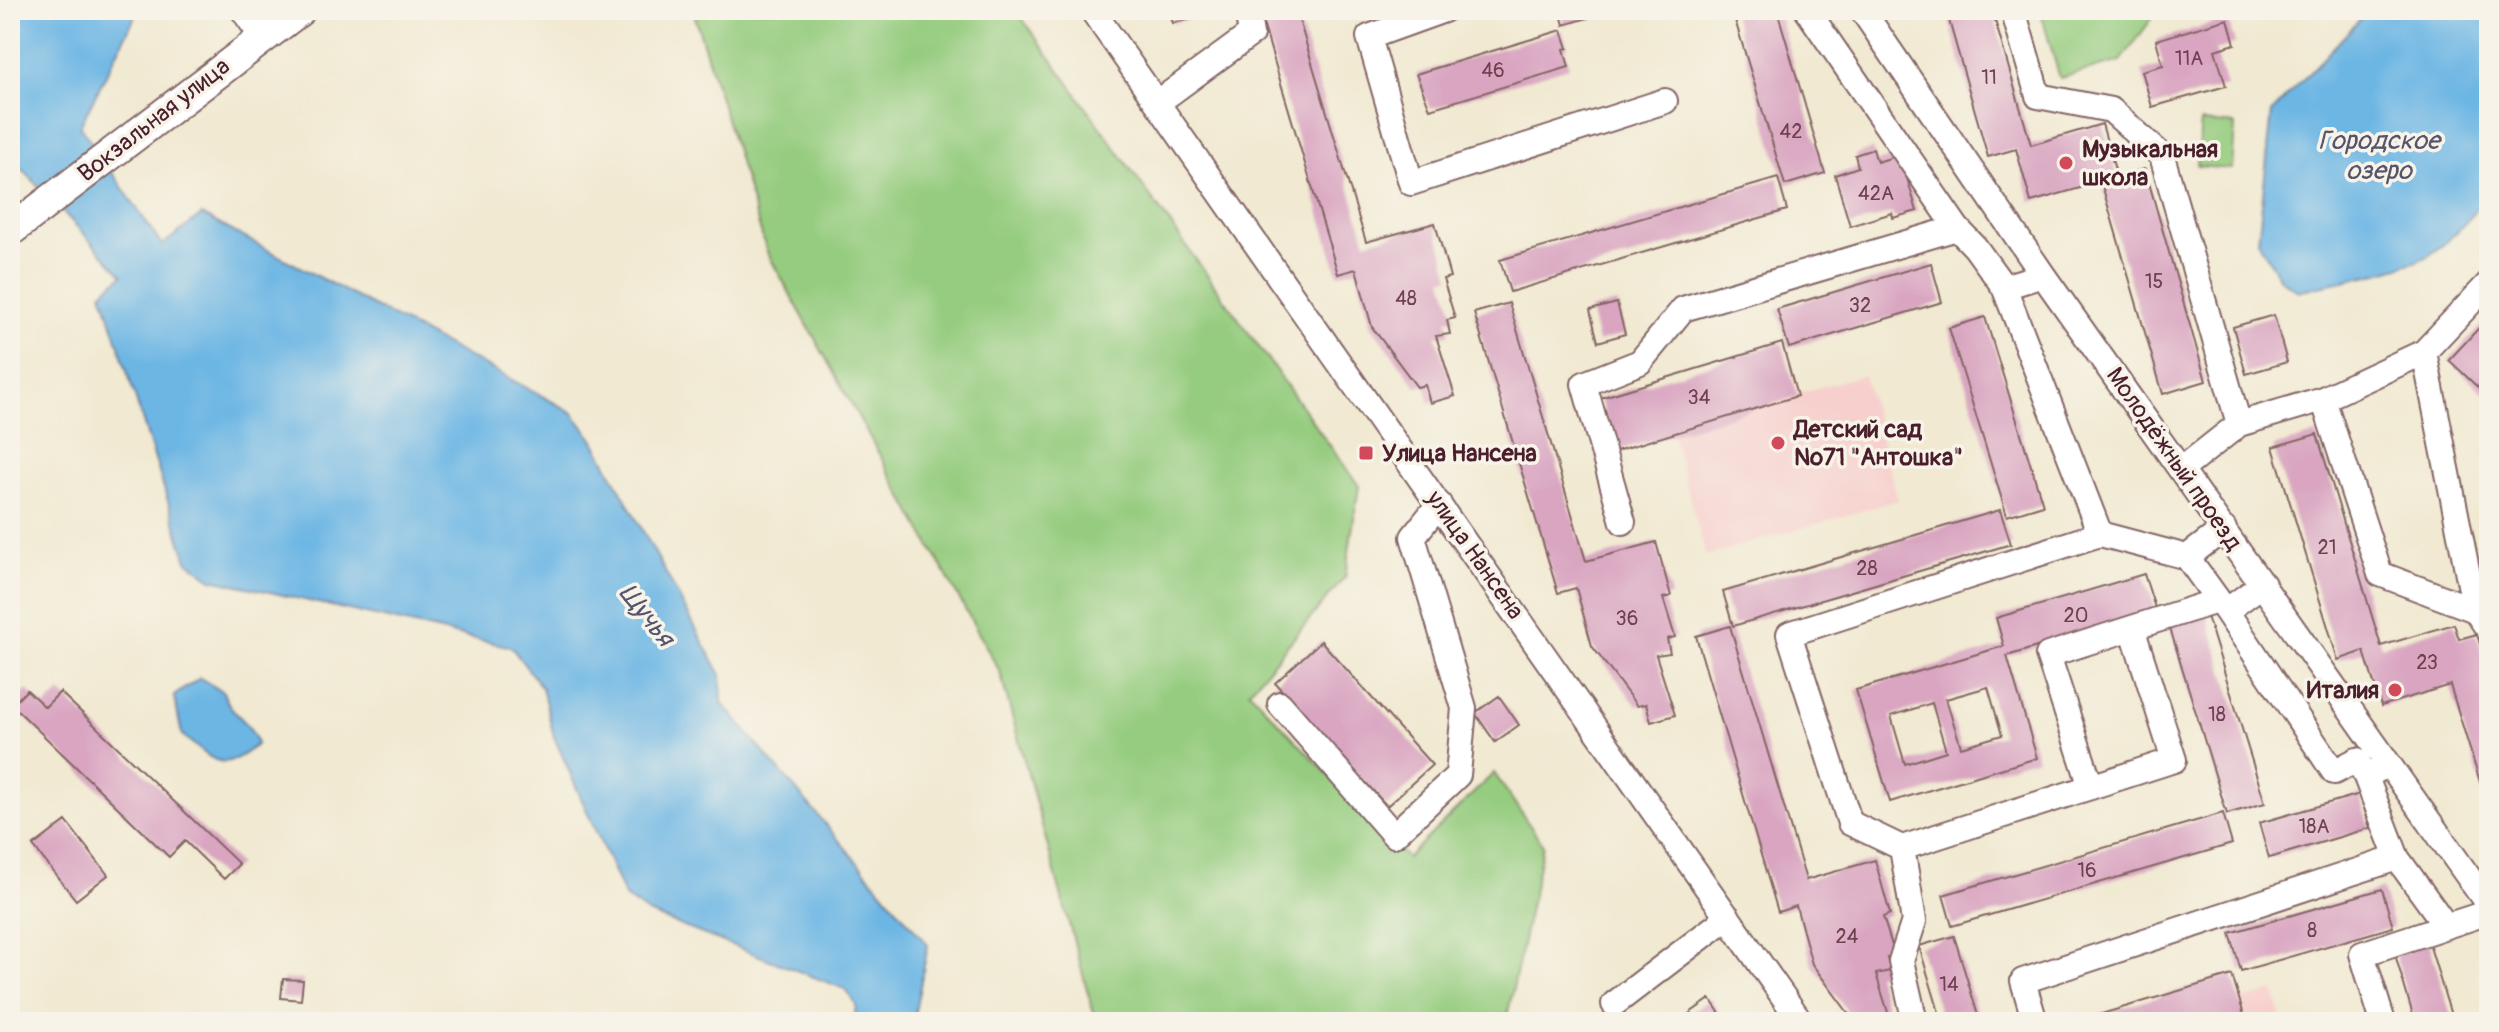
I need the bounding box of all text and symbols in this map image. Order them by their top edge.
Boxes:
house number: 11А [2175,46,2203,71]
street label: Вокзальная улица [72,52,236,188]
house number: 46 [1481,58,1505,83]
house number: 11 [1981,65,1997,90]
house number: 42 [1780,119,1802,144]
water label: Городское озеро [2318,125,2442,187]
place label: Музыкальная школа [2082,135,2218,192]
marker: Музыкальная школа [2057,154,2075,172]
house number: 42А [1858,181,1894,206]
house number: 15 [2145,269,2163,294]
house number: 48 [1395,286,1417,311]
house number: 32 [1849,293,1871,318]
street label: Молодёжный проезд [2100,362,2248,557]
house number: 34 [1688,385,1711,410]
place label: Детский сад №71 "Антошка" [1792,415,1963,472]
marker: Детский сад №71 "Антошка" [1769,434,1787,452]
place label: Улица Нансена [1382,439,1537,468]
marker: Улица Нансена [1357,444,1375,462]
street label: улица Нансена [1419,484,1530,625]
house number: 21 [2318,535,2337,560]
house number: 28 [1856,556,1878,581]
water label: Щучья [611,577,683,655]
house number: 20 [2064,603,2088,628]
house number: 36 [1616,606,1638,631]
house number: 23 [2416,650,2438,675]
place label: Италия [2307,676,2379,705]
marker: Италия [2386,681,2404,699]
house number: 18 [2208,702,2226,727]
house number: 18А [2299,814,2329,839]
house number: 16 [2077,858,2097,883]
house number: 8 [2307,918,2317,943]
house number: 24 [1836,924,1859,949]
house number: 14 [1939,972,1959,997]

